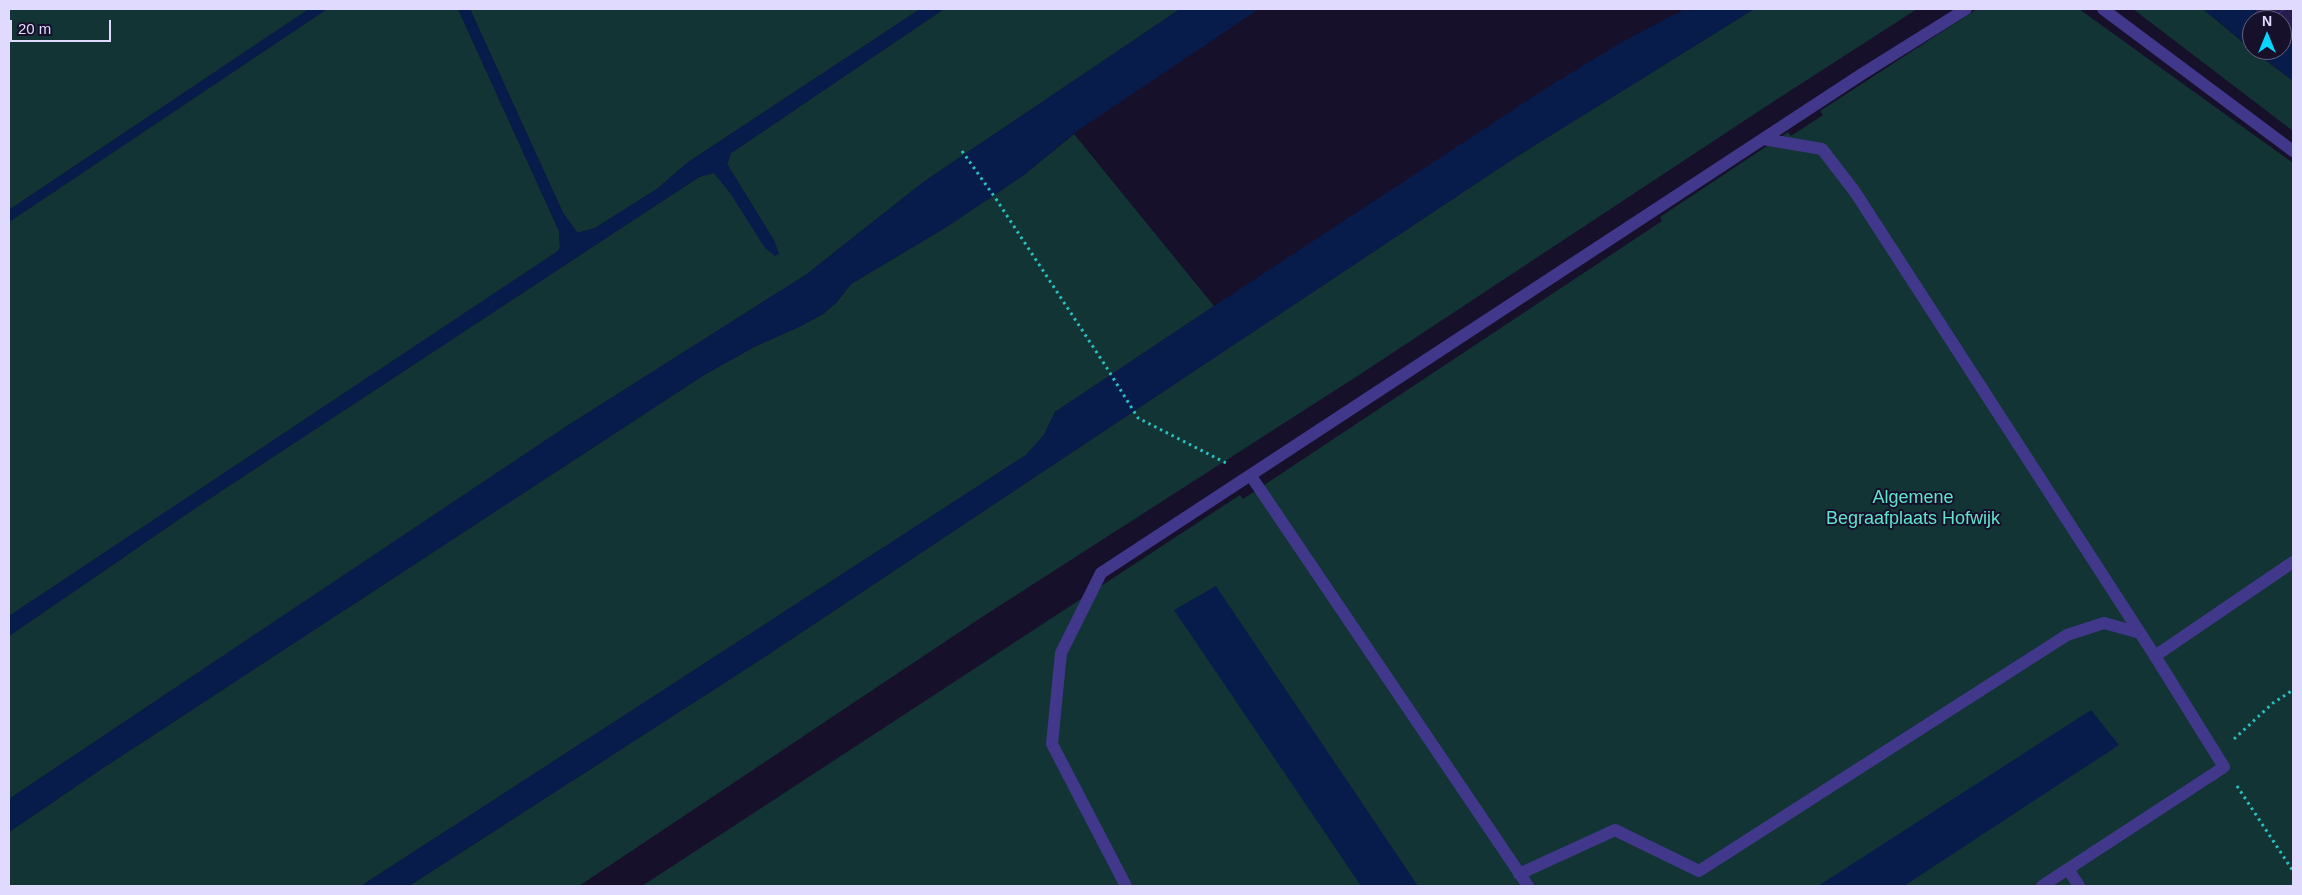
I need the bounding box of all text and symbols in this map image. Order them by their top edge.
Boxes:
scale bar [12,10,114,42]
north arrow [2242,10,2292,60]
text: N [2262,13,2272,29]
text: 20 m [18,20,51,37]
park label: Algemene Begraafplaats Hofwijk [1826,487,2000,530]

